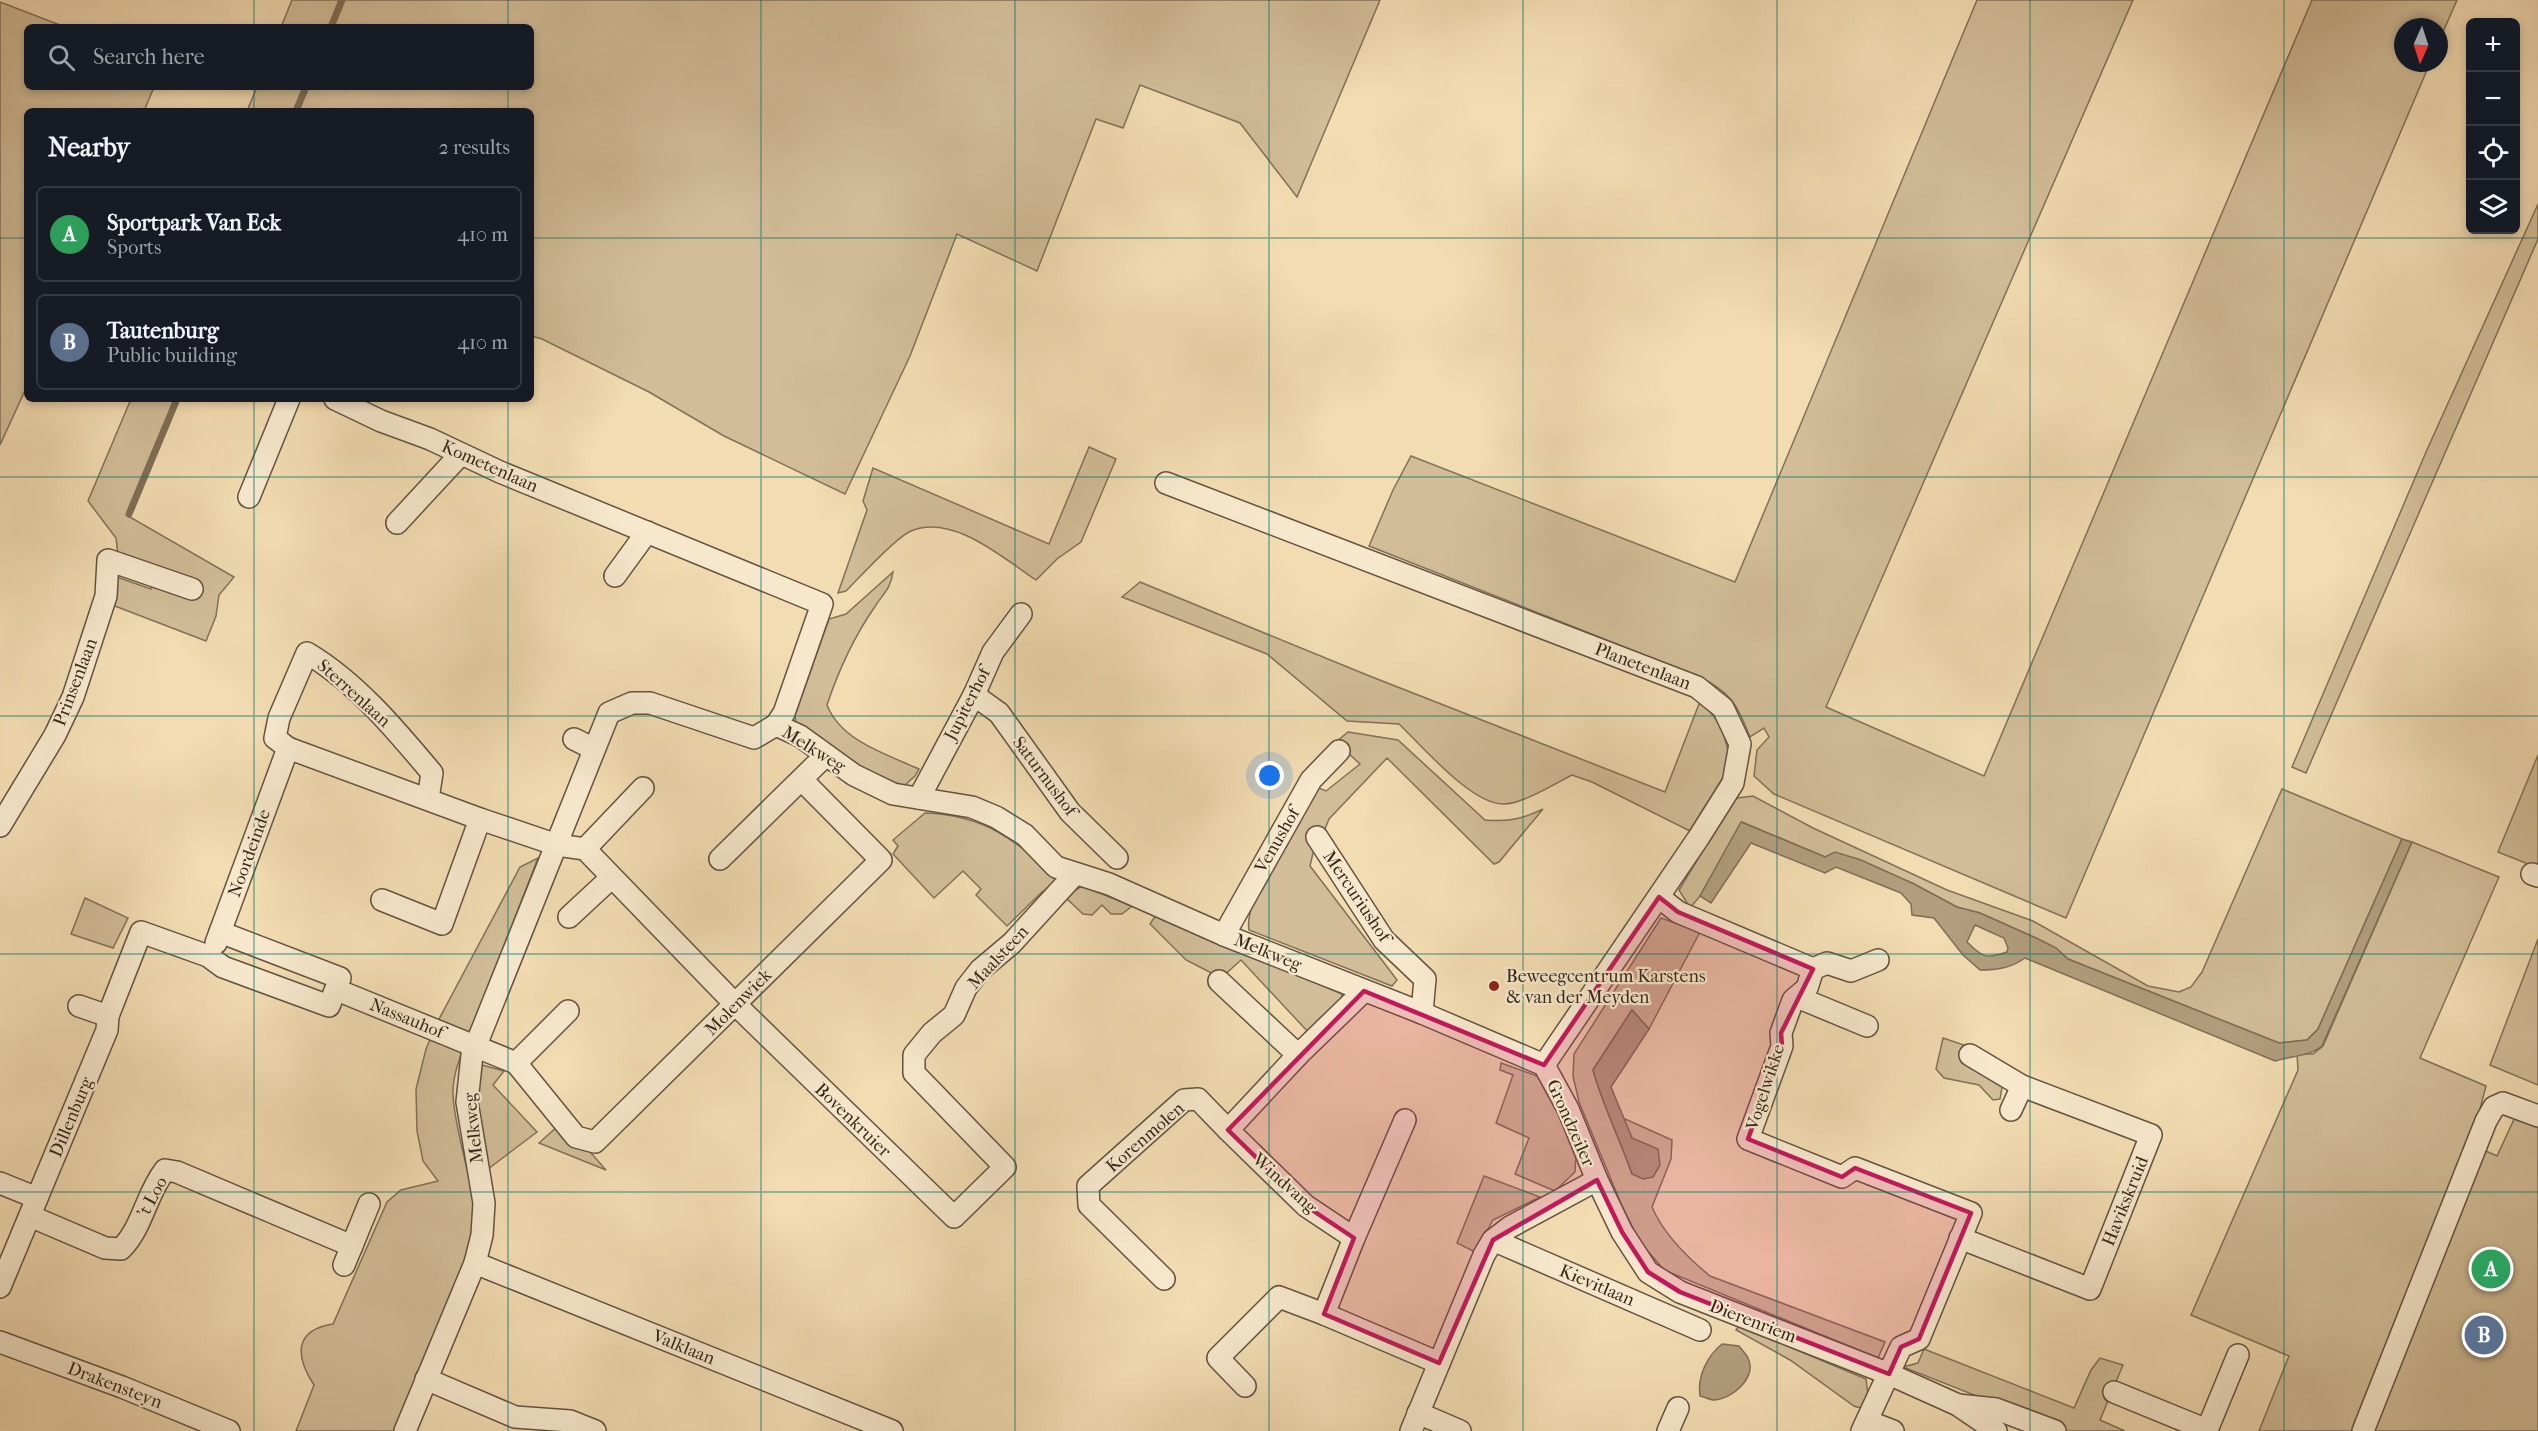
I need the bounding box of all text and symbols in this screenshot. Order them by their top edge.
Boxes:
north arrow [2394,18,2448,72]
map controls [2466,18,2520,234]
button: + [2466,18,2520,72]
search box [24,24,534,90]
icon: search [45,41,78,74]
text: Search here [93,44,205,70]
button: − [2466,72,2520,126]
button: locate [2466,126,2520,180]
text: Nearby [48,132,130,163]
text: 2 results [439,136,510,159]
button: layers [2466,180,2520,234]
text: Sportpark Van Eck [107,210,281,236]
text: A [63,223,76,246]
text: 410 m [457,223,508,246]
text: Sports [107,236,161,259]
text: Tautenburg [107,318,219,344]
text: B [63,331,76,354]
text: 410 m [457,331,508,354]
text: Public building [107,344,237,367]
street label: Kometenlaan [438,436,542,497]
street label: Prinsenlaan [49,635,102,729]
street label: Planetenlaan [1592,639,1694,695]
street label: Sterrenlaan [313,655,395,732]
street label: Jupiterhof [939,660,997,746]
street label: Melkweg [778,722,850,777]
street label: Saturnushof [1008,733,1084,823]
your location [1255,761,1284,790]
street label: Venushof [1250,800,1306,877]
street label: Noordeinde [224,806,275,900]
street label: Mercuriushof [1318,847,1397,949]
street label: Maalsteen [964,921,1034,994]
street label: Melkweg [1231,929,1305,976]
street label: Molenwiek [701,964,777,1040]
place label: Beweegcentrum Karstens & van der Meyden [1506,966,1706,1008]
marker: Beweegcentrum Karstens & van der Meyden [1487,979,1501,993]
street label: Nassauhof [367,994,451,1044]
street label: Vogelwikke [1741,1042,1789,1134]
street label: Dillenburg [45,1074,98,1160]
street label: Grondzeiler [1542,1076,1599,1170]
street label: Bovenkruier [810,1079,895,1162]
street label: Melkweg [459,1091,488,1164]
street label: Korenmolen [1102,1097,1189,1177]
street label: Windvang [1247,1148,1322,1218]
street label: Havikskruid [2098,1153,2153,1249]
street label: 't Loo [133,1173,172,1221]
pin: A [2472,1246,2510,1292]
street label: Kievitlaan [1556,1260,1638,1311]
street label: Dierenriem [1706,1295,1799,1348]
pin: B [2464,1312,2504,1358]
street label: Valklaan [649,1325,719,1370]
street label: Drakensteyn [64,1358,166,1413]

